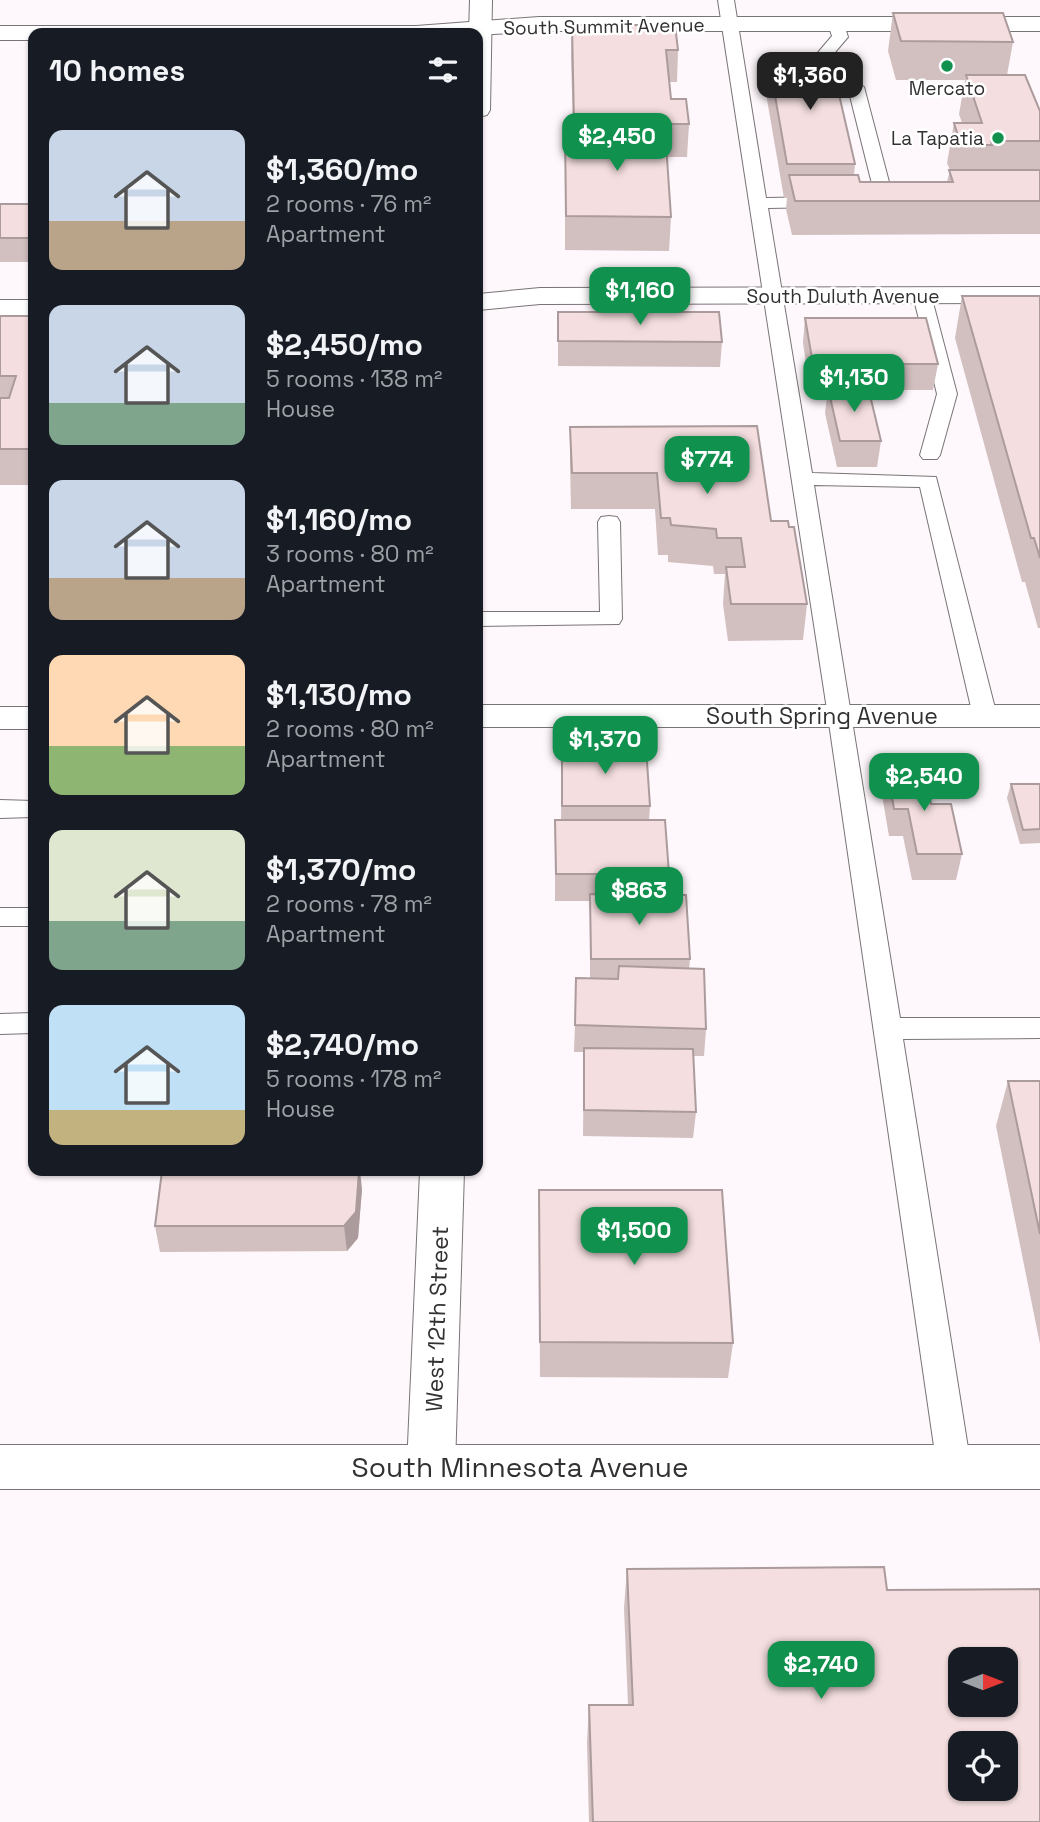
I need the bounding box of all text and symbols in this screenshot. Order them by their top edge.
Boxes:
street label: South Summit Avenue [503,12,705,41]
text: 10 homes [49,51,185,90]
icon: filters [424,51,462,89]
pin: $1,360 [753,52,867,112]
marker: Mercato [939,58,955,74]
text: $1,360 [773,60,847,90]
place label: Mercato [909,76,985,101]
pin: $2,450 [560,114,674,173]
text: $2,450 [578,121,656,151]
place label: La Tapatia [891,126,984,151]
marker: La Tapatia [990,130,1006,146]
text: $1,360/mo [266,150,418,189]
icon: home [105,158,189,242]
text: 2 rooms · 76 m² [266,189,431,219]
text: Apartment [266,219,386,249]
pin: $1,160 [583,268,697,327]
text: $1,160 [605,275,675,305]
street label: South Duluth Avenue [747,284,939,309]
text: $2,450/mo [266,325,423,364]
icon: home [105,333,189,417]
pin: $1,130 [797,354,911,414]
text: $1,130 [819,362,889,392]
text: 5 rooms · 138 m² [266,364,442,394]
text: House [266,394,335,424]
pin: $774 [666,436,748,496]
text: $774 [681,444,734,474]
text: $1,160/mo [266,500,412,539]
icon: home [105,508,189,592]
text: 3 rooms · 80 m² [266,539,434,569]
text: Apartment [266,569,386,599]
text: $1,130/mo [266,675,412,714]
icon: home [105,683,189,767]
street label: South Spring Avenue [706,701,938,731]
text: 2 rooms · 80 m² [266,714,434,744]
pin: $1,370 [548,716,662,776]
text: $1,370 [569,724,641,754]
text: Apartment [266,744,386,774]
pin: $2,540 [867,754,981,813]
text: $2,540 [885,761,963,791]
text: $1,370/mo [266,850,416,889]
icon: home [105,858,189,942]
pin: $863 [598,867,680,927]
text: $863 [611,875,667,905]
text: 2 rooms · 78 m² [266,889,432,919]
text: Apartment [266,919,386,949]
text: $2,740/mo [266,1025,419,1064]
icon: home [105,1033,189,1117]
text: 5 rooms · 178 m² [266,1064,441,1094]
text: House [266,1094,335,1124]
pin: $1,500 [577,1208,691,1267]
text: $1,500 [597,1215,671,1245]
street label: West 12th Street [419,1225,455,1413]
street label: South Minnesota Avenue [352,1449,688,1485]
pin: $2,740 [764,1642,878,1701]
north arrow [948,1647,1018,1717]
map controls [948,1647,1018,1801]
text: $2,740 [784,1649,858,1679]
button: locate [948,1731,1018,1801]

